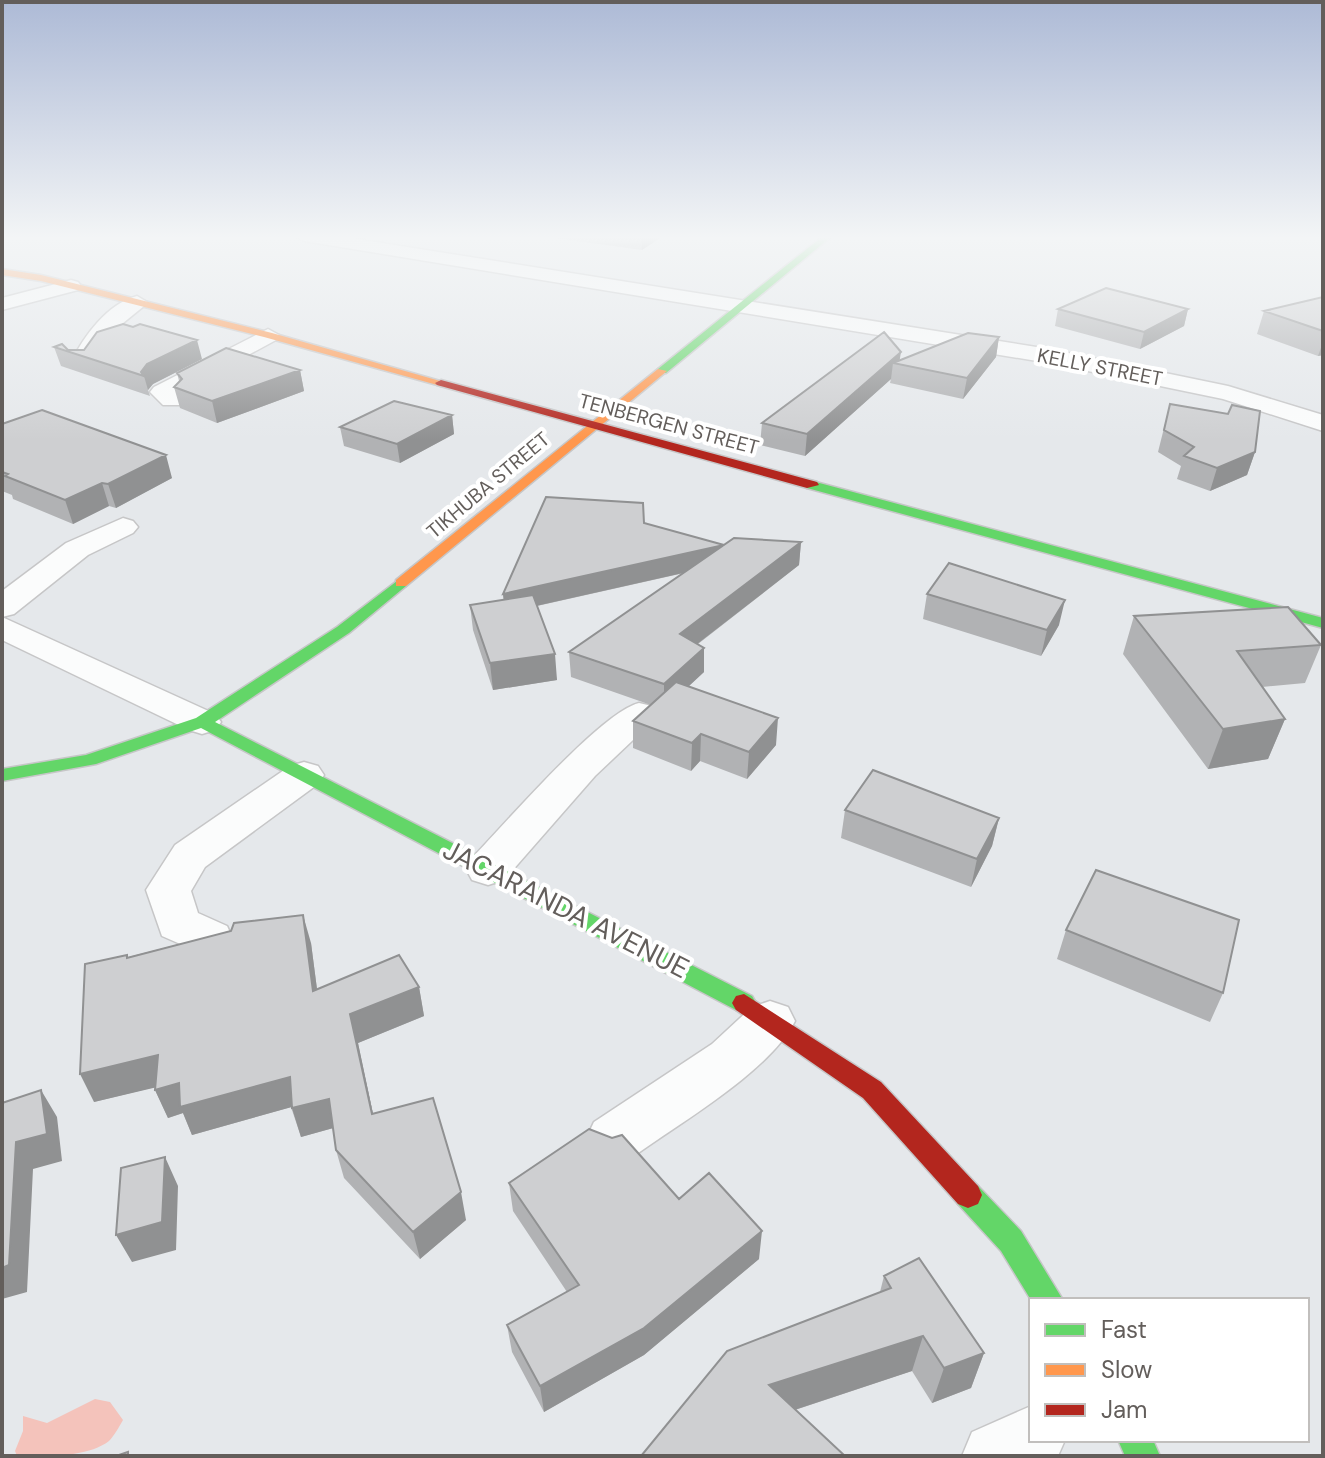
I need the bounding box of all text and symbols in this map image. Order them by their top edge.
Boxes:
street label: KELLY STREET [1035,342,1165,392]
street label: TENBERGEN STREET [576,387,762,461]
street label: TIKHUBA STREET [421,426,555,544]
street label: JACARANDA AVENUE [437,831,695,987]
legend [1029,1298,1309,1442]
text: Fast [1101,1314,1147,1345]
text: Slow [1101,1354,1152,1385]
text: Jam [1101,1394,1147,1425]

